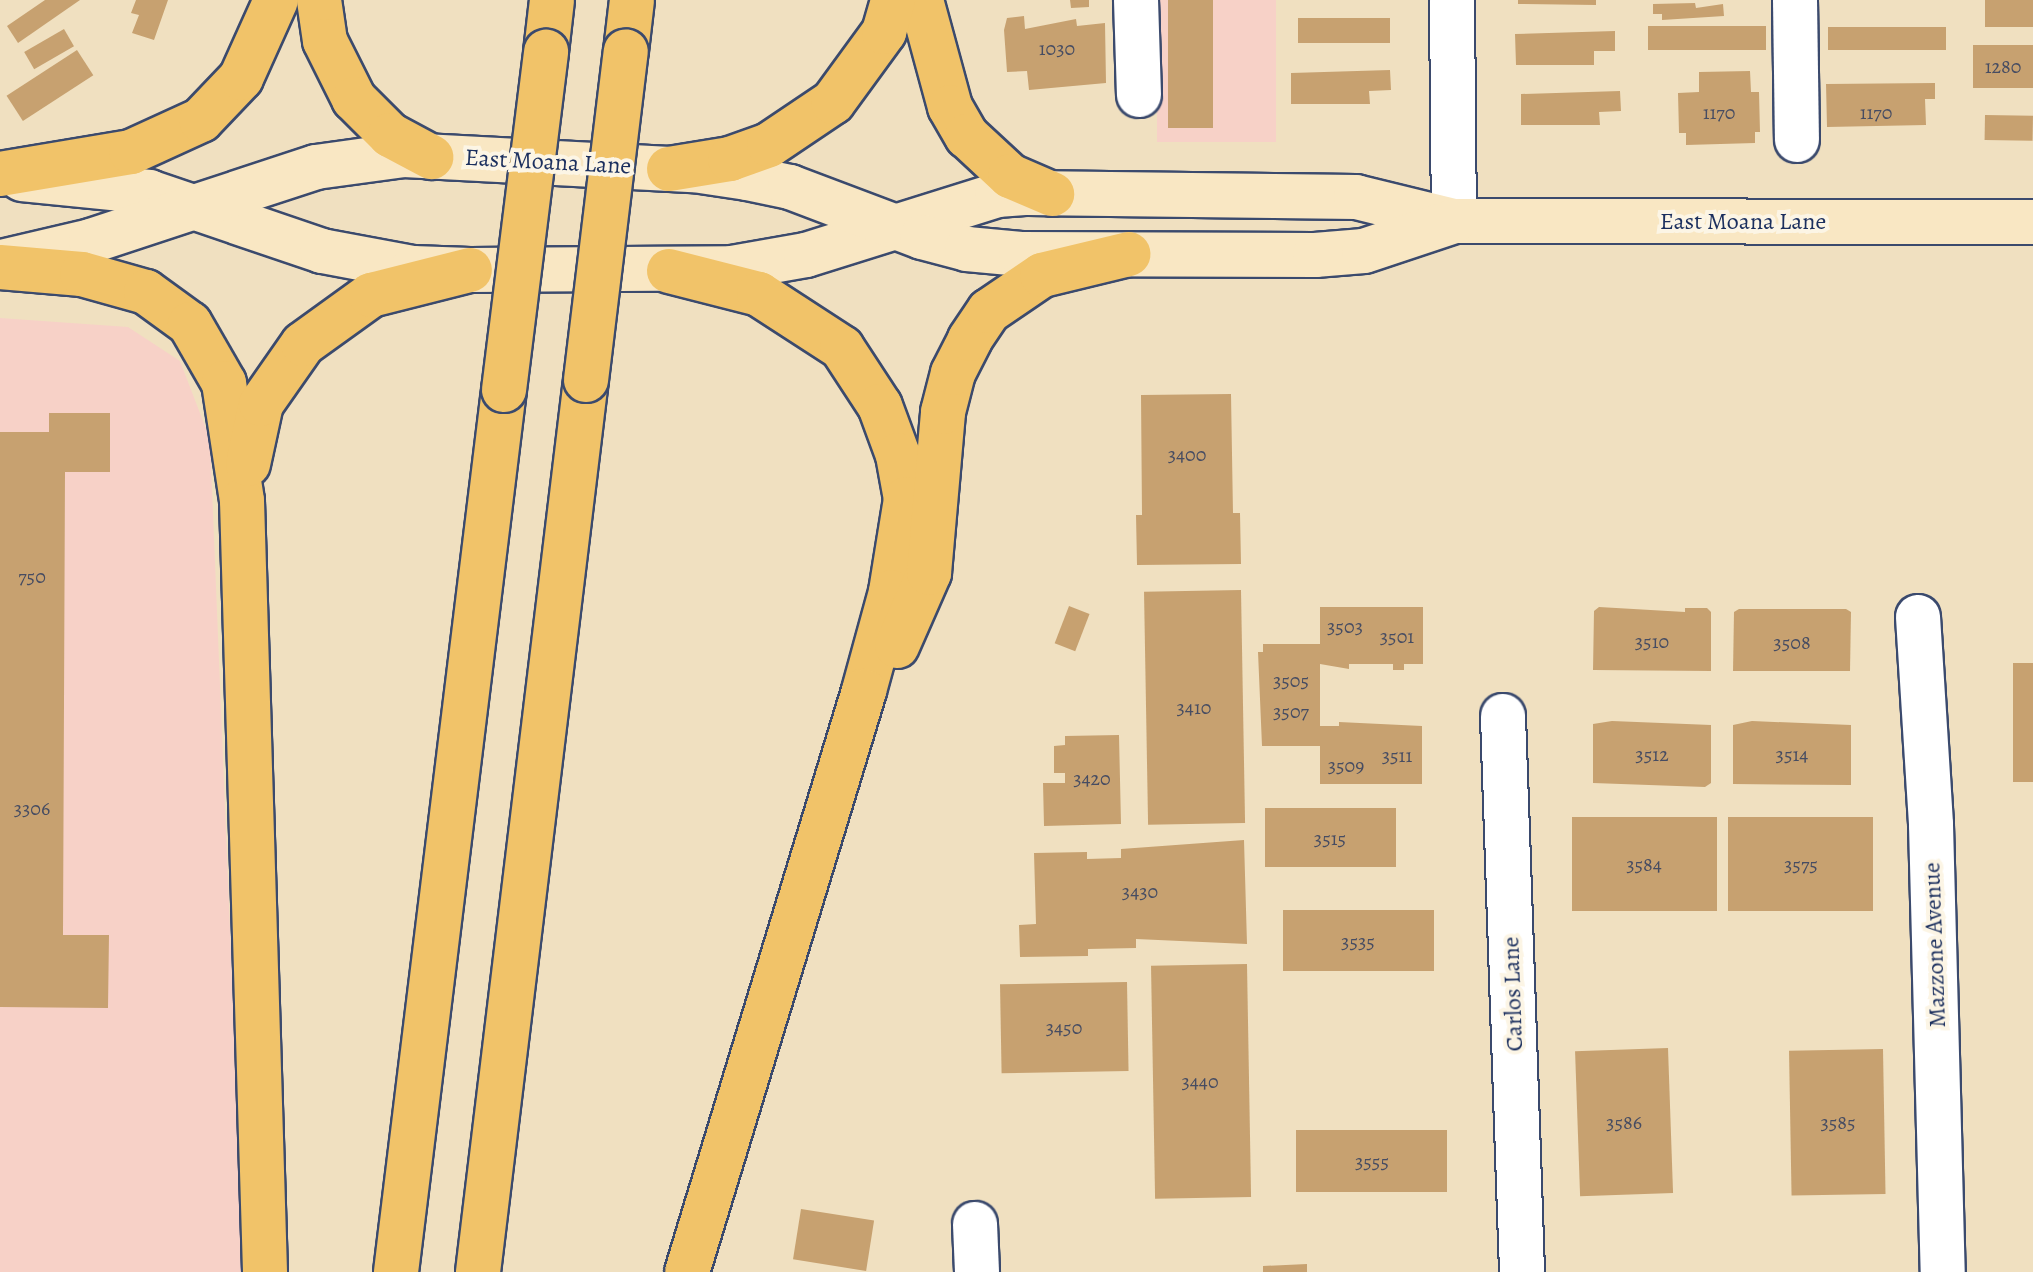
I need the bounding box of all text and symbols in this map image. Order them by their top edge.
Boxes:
house number: 1030 [1039,36,1075,60]
house number: 1280 [1985,54,2021,78]
house number: 1170 [1703,100,1735,124]
house number: 1170 [1860,100,1892,124]
street label: East Moana Lane [464,143,632,181]
street label: East Moana Lane [1660,208,1826,236]
house number: 3400 [1168,442,1206,466]
house number: 750 [18,564,46,588]
house number: 3503 [1327,614,1363,638]
house number: 3501 [1380,624,1414,648]
house number: 3510 [1635,629,1669,653]
house number: 3508 [1773,630,1811,654]
house number: 3505 [1273,668,1309,692]
house number: 3410 [1177,695,1211,719]
house number: 3507 [1273,699,1309,723]
house number: 3512 [1635,742,1669,766]
house number: 3514 [1776,742,1808,766]
house number: 3511 [1382,743,1412,767]
house number: 3509 [1328,753,1364,777]
house number: 3420 [1073,766,1111,790]
house number: 3306 [14,796,50,820]
house number: 3515 [1314,826,1346,850]
house number: 3584 [1626,852,1662,876]
house number: 3575 [1784,852,1818,876]
street label: Mazzone Avenue [1918,862,1952,1028]
house number: 3430 [1122,879,1158,903]
house number: 3535 [1341,929,1375,953]
street label: Carlos Lane [1497,936,1529,1052]
house number: 3450 [1046,1015,1082,1039]
house number: 3440 [1181,1069,1219,1093]
house number: 3586 [1606,1110,1642,1134]
house number: 3585 [1820,1110,1856,1134]
house number: 3555 [1355,1149,1389,1173]

